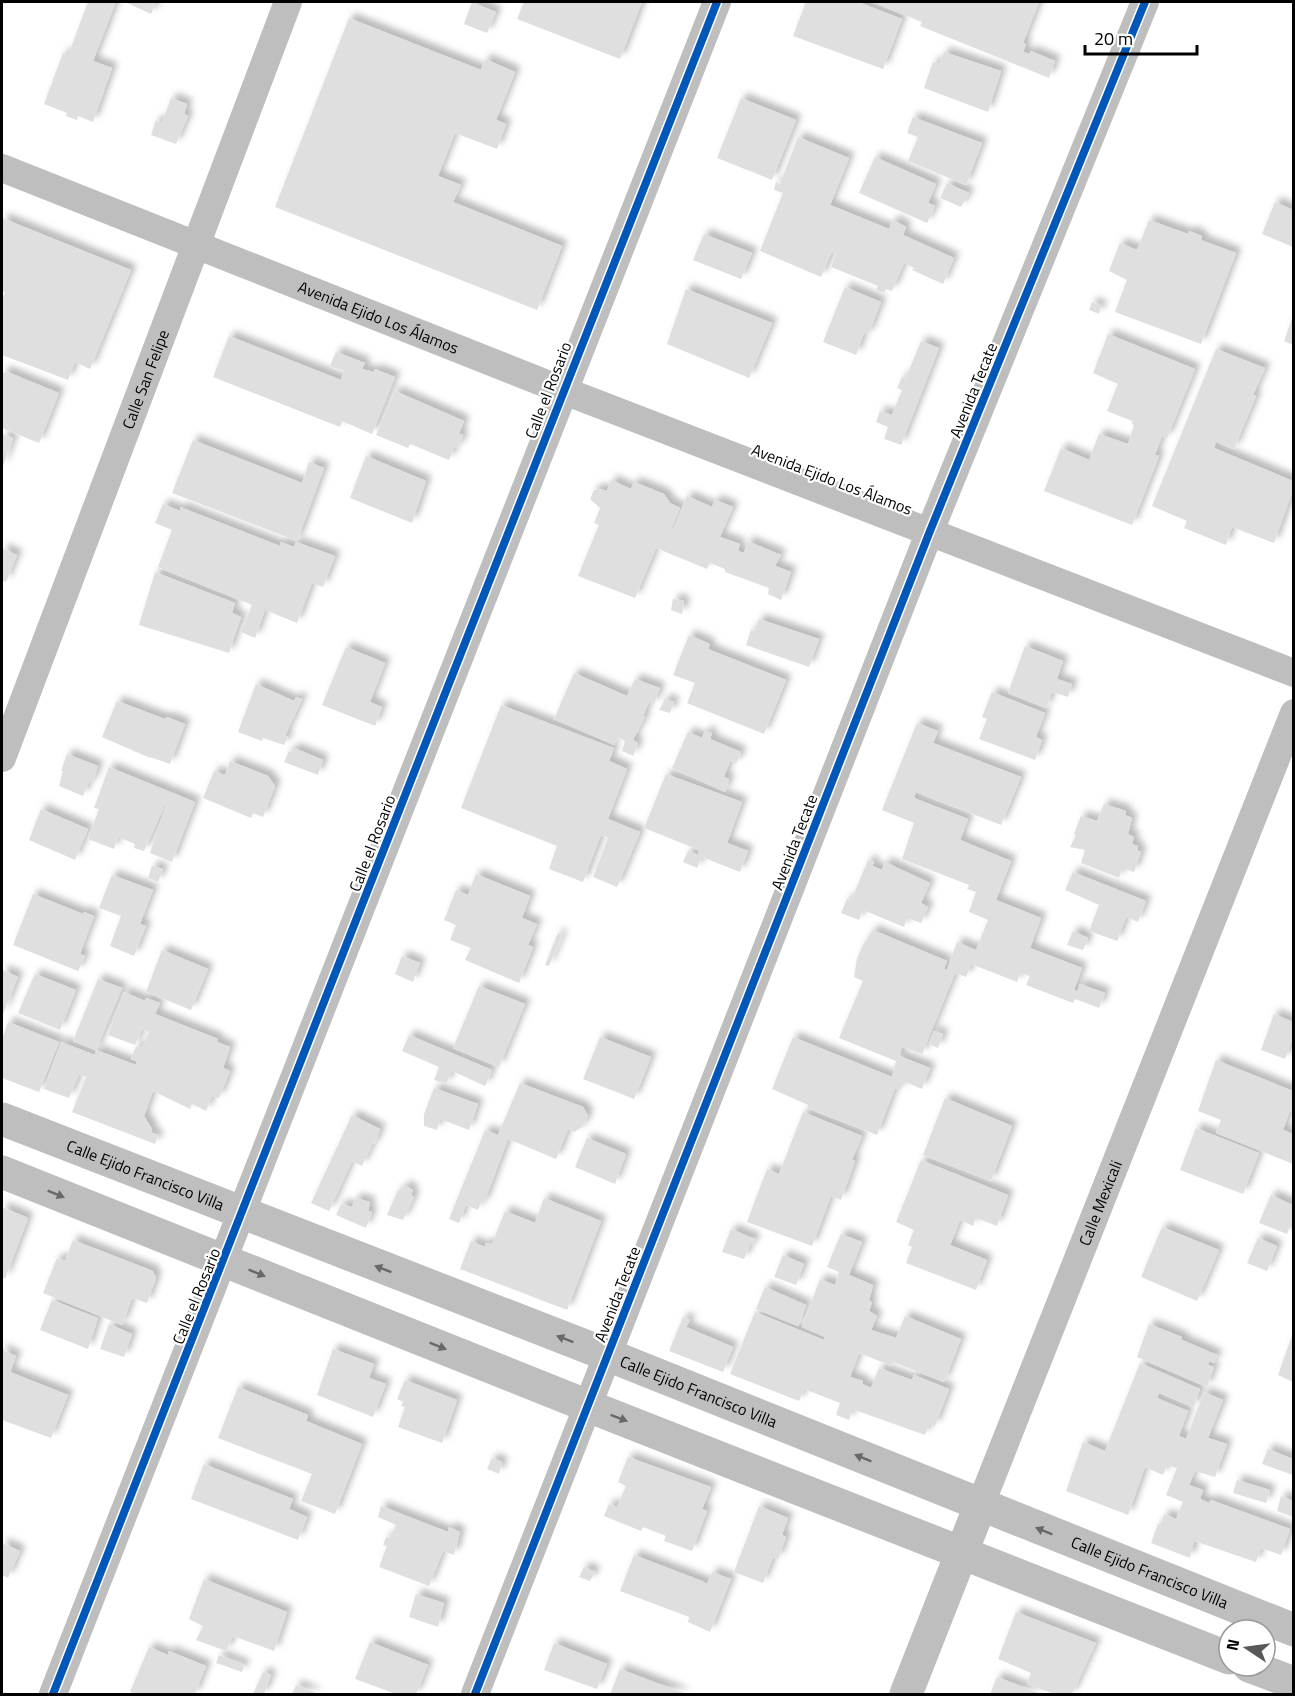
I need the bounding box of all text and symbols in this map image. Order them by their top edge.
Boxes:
scale bar [1085,18,1198,56]
text: 20 m [1094,25,1133,52]
street label: Avenida Ejido Los Álamos [295,275,462,360]
street label: Calle San Felipe [116,326,175,432]
street label: Calle el Rosario [518,338,578,442]
street label: Avenida Tecate [943,339,1003,441]
street label: Avenida Ejido Los Álamos [748,437,916,521]
street label: Calle el Rosario [342,791,402,895]
street label: Avenida Tecate [765,791,823,893]
street label: Calle Ejido Francisco Villa [63,1133,228,1216]
street label: Calle Mexicali [1072,1157,1128,1249]
one-way arrow [47,1190,65,1199]
street label: Avenida Tecate [588,1243,646,1345]
street label: Calle el Rosario [166,1244,226,1348]
one-way arrow [374,1263,392,1273]
one-way arrow [248,1269,266,1279]
one-way arrow [556,1333,574,1343]
one-way arrow [429,1341,447,1351]
street label: Calle Ejido Francisco Villa [616,1349,781,1434]
one-way arrow [610,1414,628,1423]
one-way arrow [854,1453,872,1462]
one-way arrow [1035,1526,1053,1535]
street label: Calle Ejido Francisco Villa [1068,1530,1232,1614]
north arrow [1217,1618,1277,1678]
text: N [1219,1637,1245,1653]

